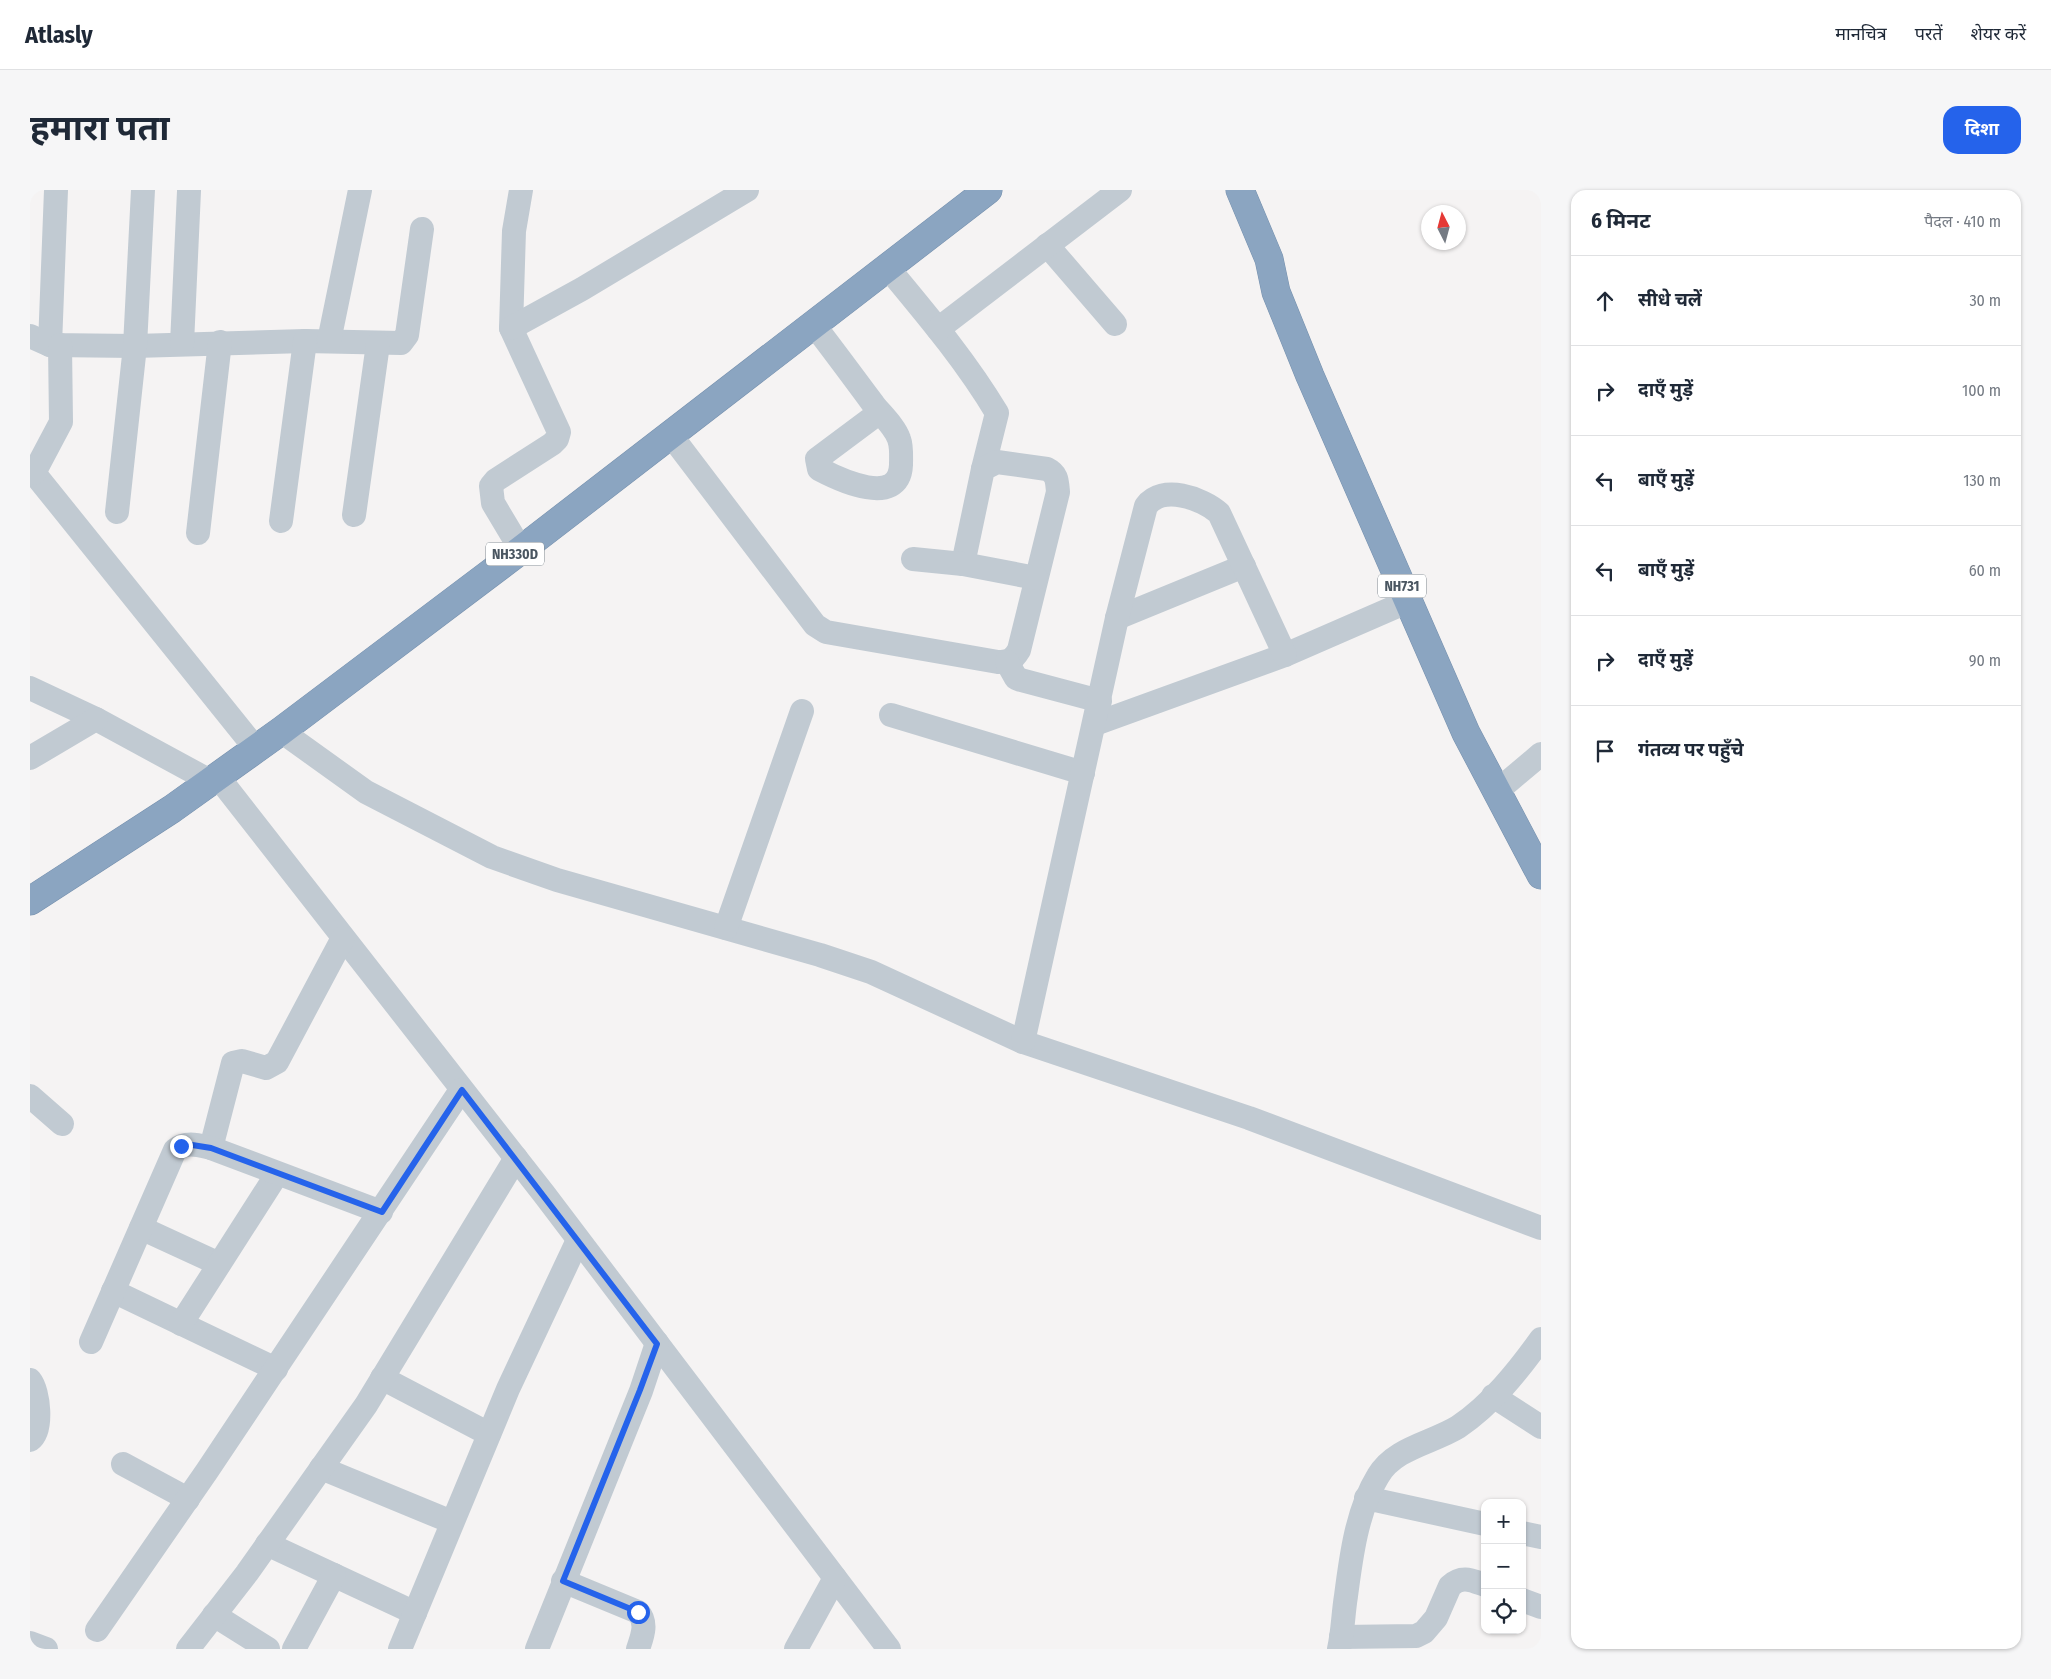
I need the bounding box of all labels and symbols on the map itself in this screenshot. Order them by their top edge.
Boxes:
north arrow [1421,205,1466,250]
road number: NH330D [486,542,544,566]
road number: NH731 [1378,574,1426,598]
route end [170,1135,193,1158]
route start [627,1601,650,1624]

